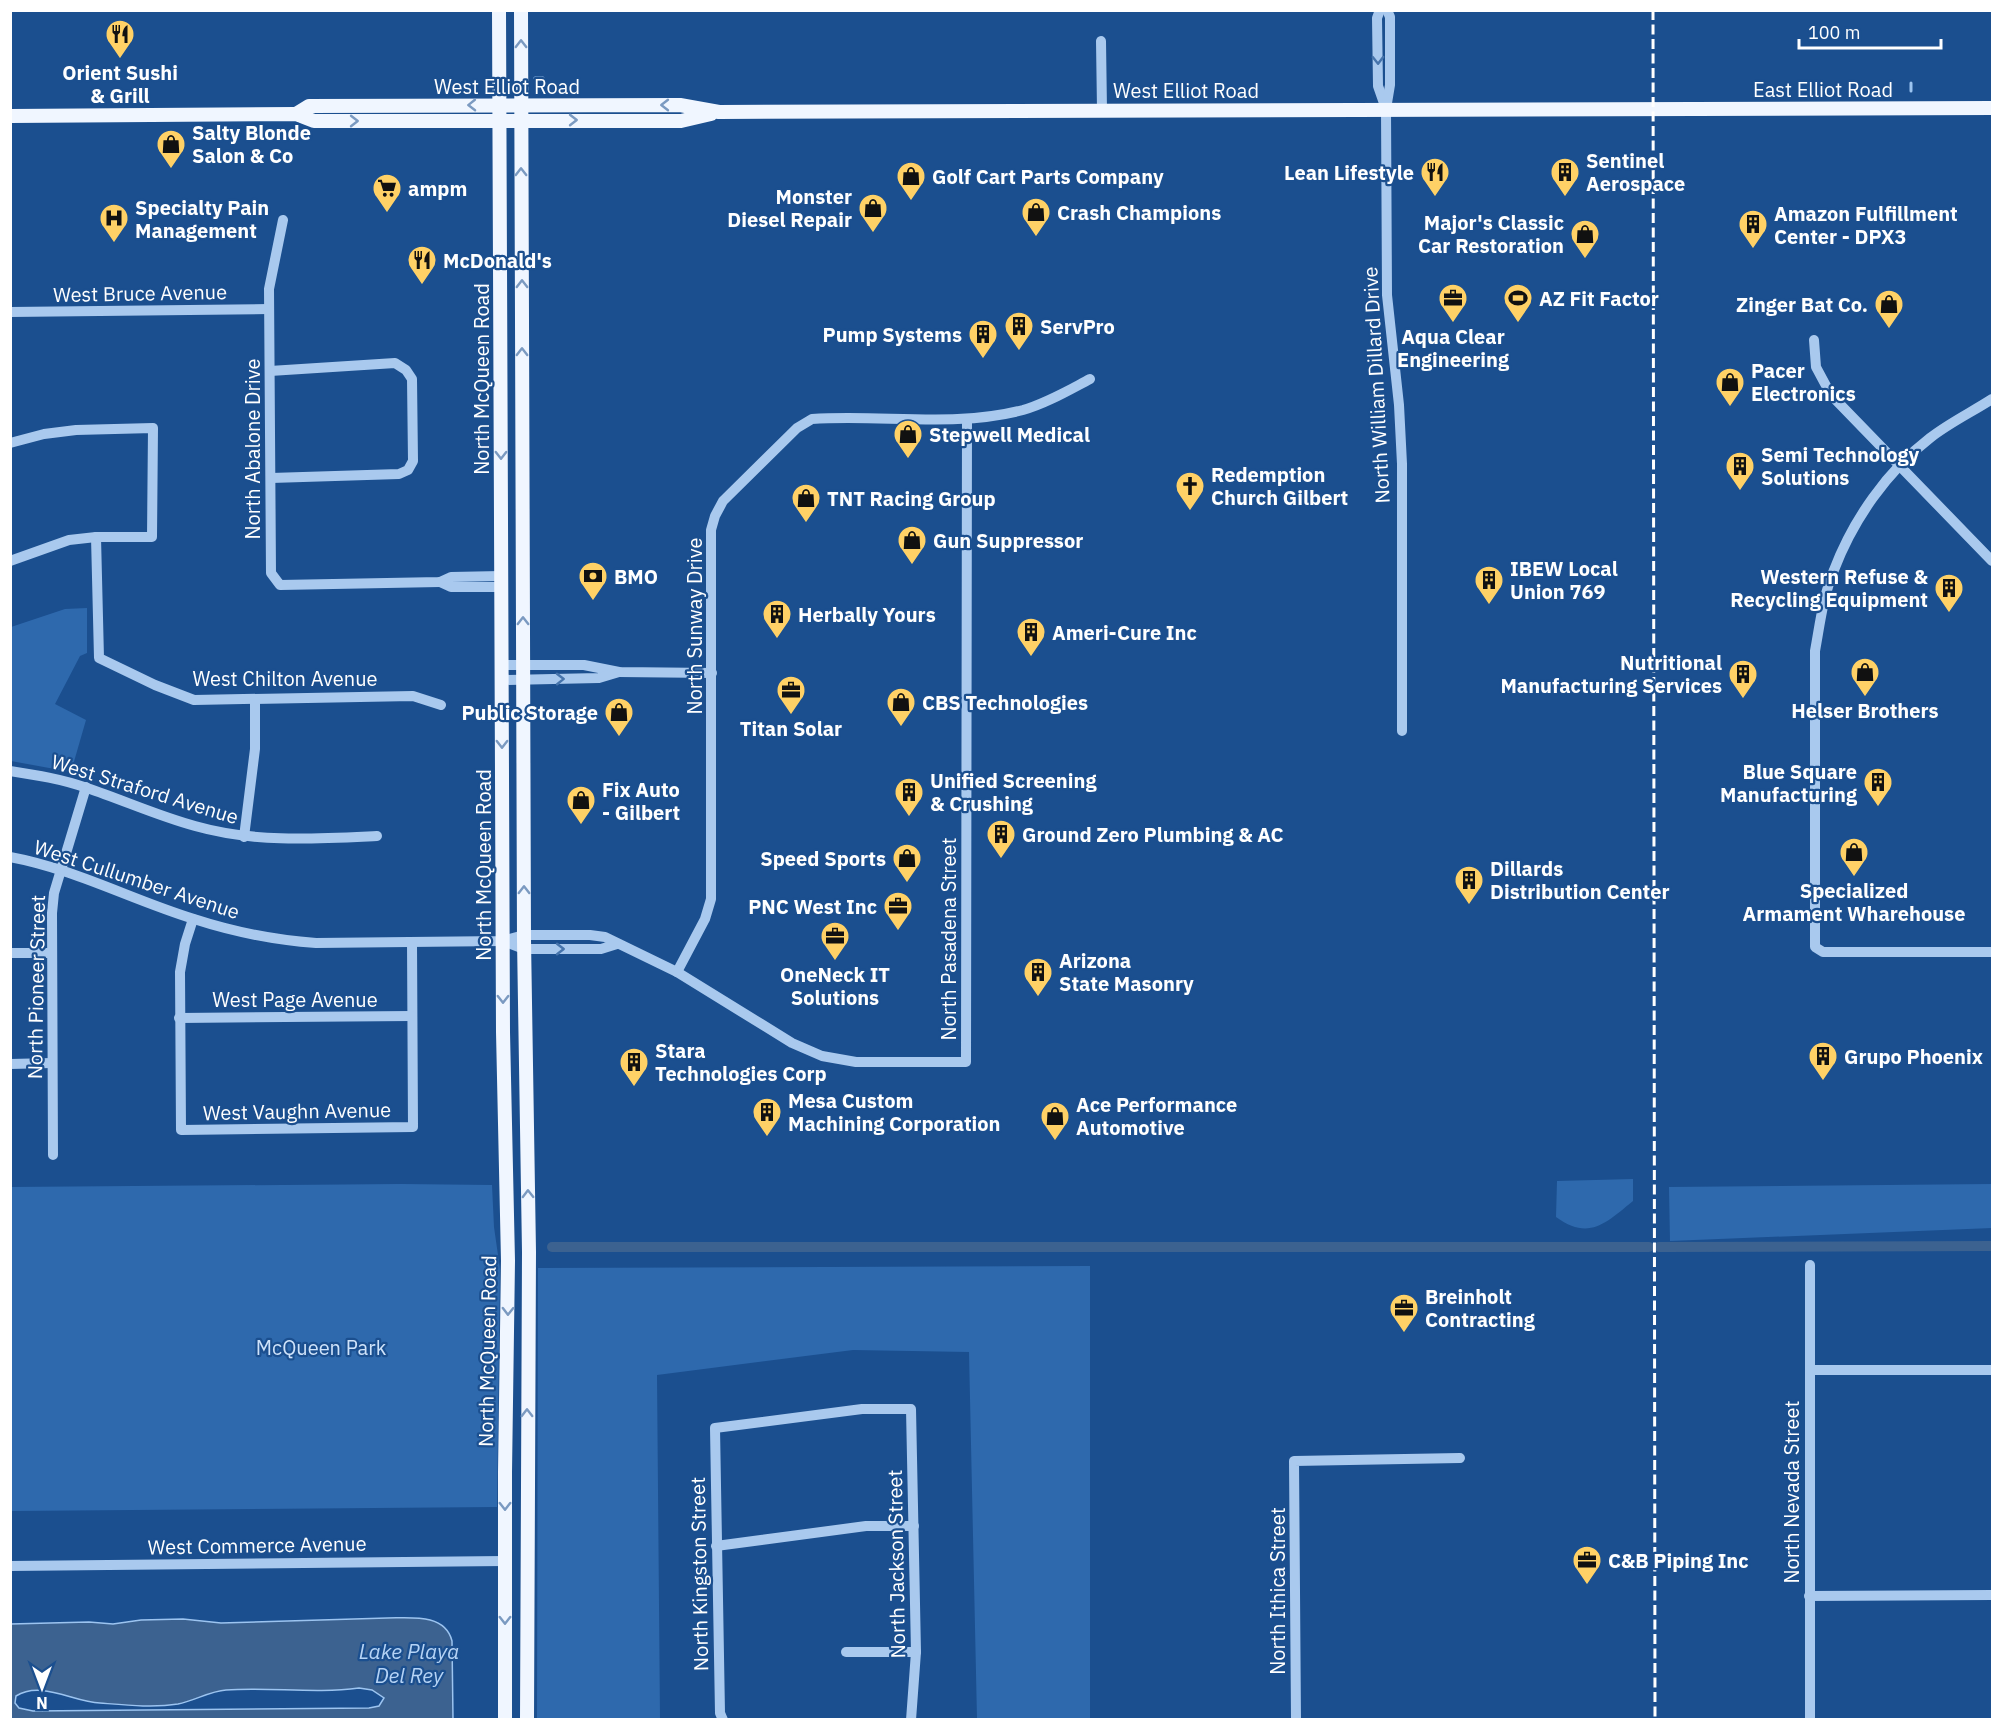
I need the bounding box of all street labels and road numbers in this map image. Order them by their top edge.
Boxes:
street label: West Elliot Road [434,73,580,100]
street label: East Elliot Road [1753,76,1893,103]
street label: West Elliot Road [1113,77,1259,104]
street label: North William Dillard Drive [1356,266,1396,504]
street label: West Bruce Avenue [53,278,227,308]
street label: North McQueen Road [468,283,495,475]
street label: North Abalone Drive [239,358,266,540]
street label: North Sunway Drive [681,537,708,714]
street label: West Chilton Avenue [193,665,377,692]
street label: West Straford Avenue [48,748,242,830]
street label: North McQueen Road [470,769,497,961]
street label: West Cullumber Avenue [31,833,243,925]
street label: North Pasadena Street [935,837,962,1041]
street label: North Pioneer Street [21,895,51,1079]
street label: West Page Avenue [212,986,378,1013]
street label: West Vaughn Avenue [203,1096,391,1126]
street label: North McQueen Road [472,1255,502,1447]
street label: North Nevada Street [1778,1400,1805,1584]
street label: North Jackson Street [881,1469,911,1659]
street label: North Kingston Street [684,1477,714,1671]
street label: North Ithica Street [1264,1507,1291,1675]
street label: West Commerce Avenue [147,1530,367,1560]

